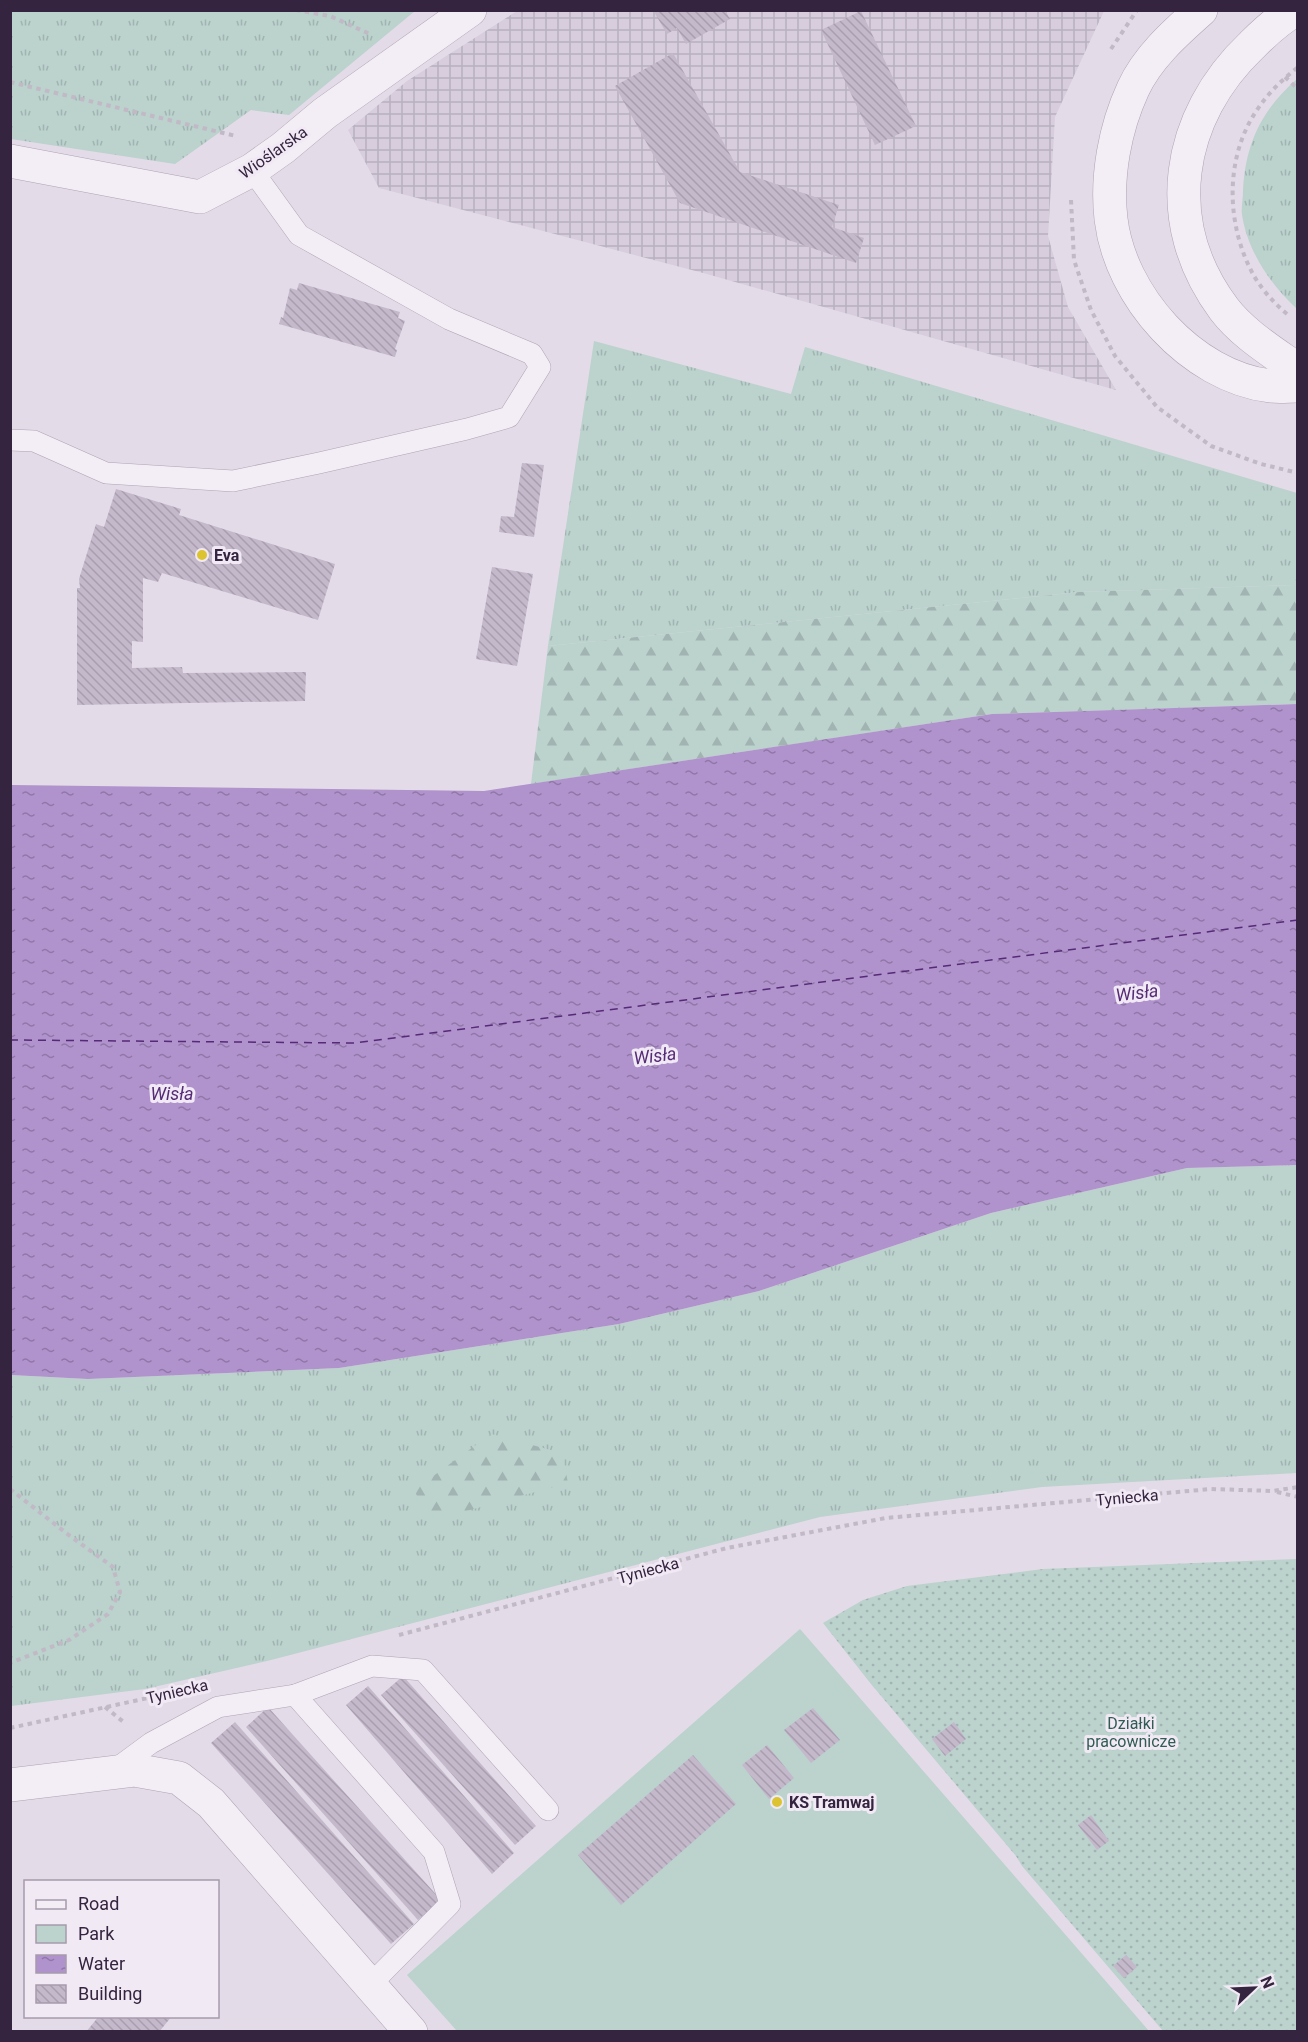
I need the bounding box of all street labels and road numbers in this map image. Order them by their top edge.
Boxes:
street label: Wioślarska [236,122,311,183]
street label: Tyniecka [1095,1485,1159,1510]
street label: Tyniecka [615,1553,681,1588]
street label: Tyniecka [144,1675,210,1708]

